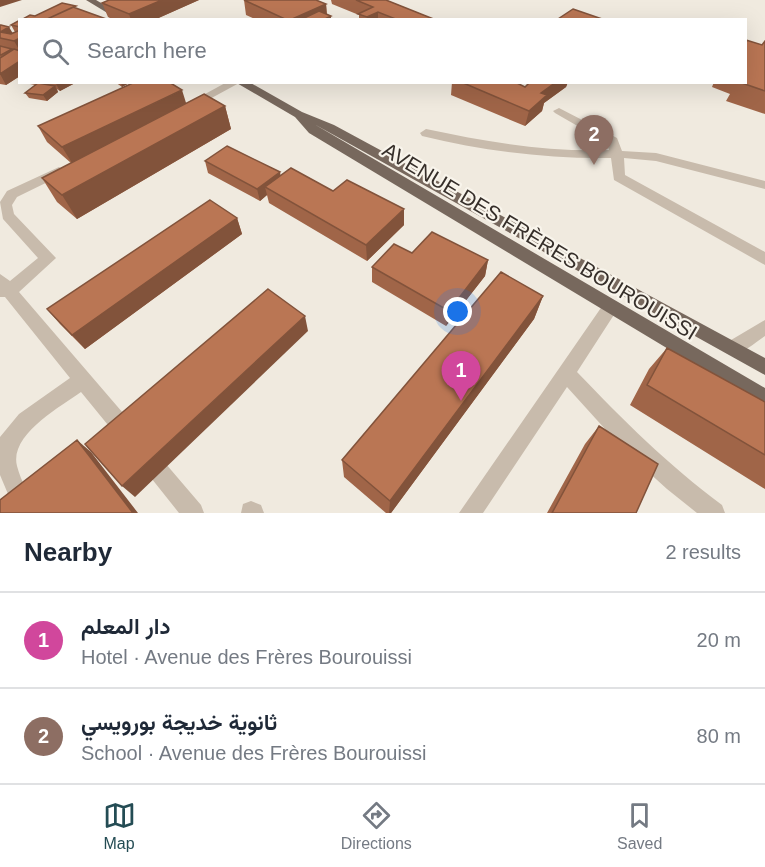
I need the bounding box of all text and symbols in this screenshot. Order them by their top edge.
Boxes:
search box [18,18,747,84]
icon: search [39,35,72,68]
text: Search here [87,38,207,63]
pin: 2 [574,116,614,165]
street label: AVENUE DES FRÈRES BOUROUISSI [379,138,701,344]
your location [443,297,472,326]
pin: 1 [442,352,480,401]
text: Nearby [24,537,112,567]
text: 2 results [665,541,741,563]
text: دار المعلم [81,614,170,639]
text: 1 [38,629,49,651]
text: 20 m [697,629,741,651]
text: Hotel · Avenue des Frères Bourouissi [81,646,412,668]
text: ثانوية خديجة بورويسي [81,710,277,735]
text: 2 [38,725,49,747]
text: 80 m [697,725,741,747]
text: School · Avenue des Frères Bourouissi [81,742,426,764]
tab: Map [103,799,136,853]
tab: Directions [341,799,412,853]
tab: Saved [617,799,662,853]

